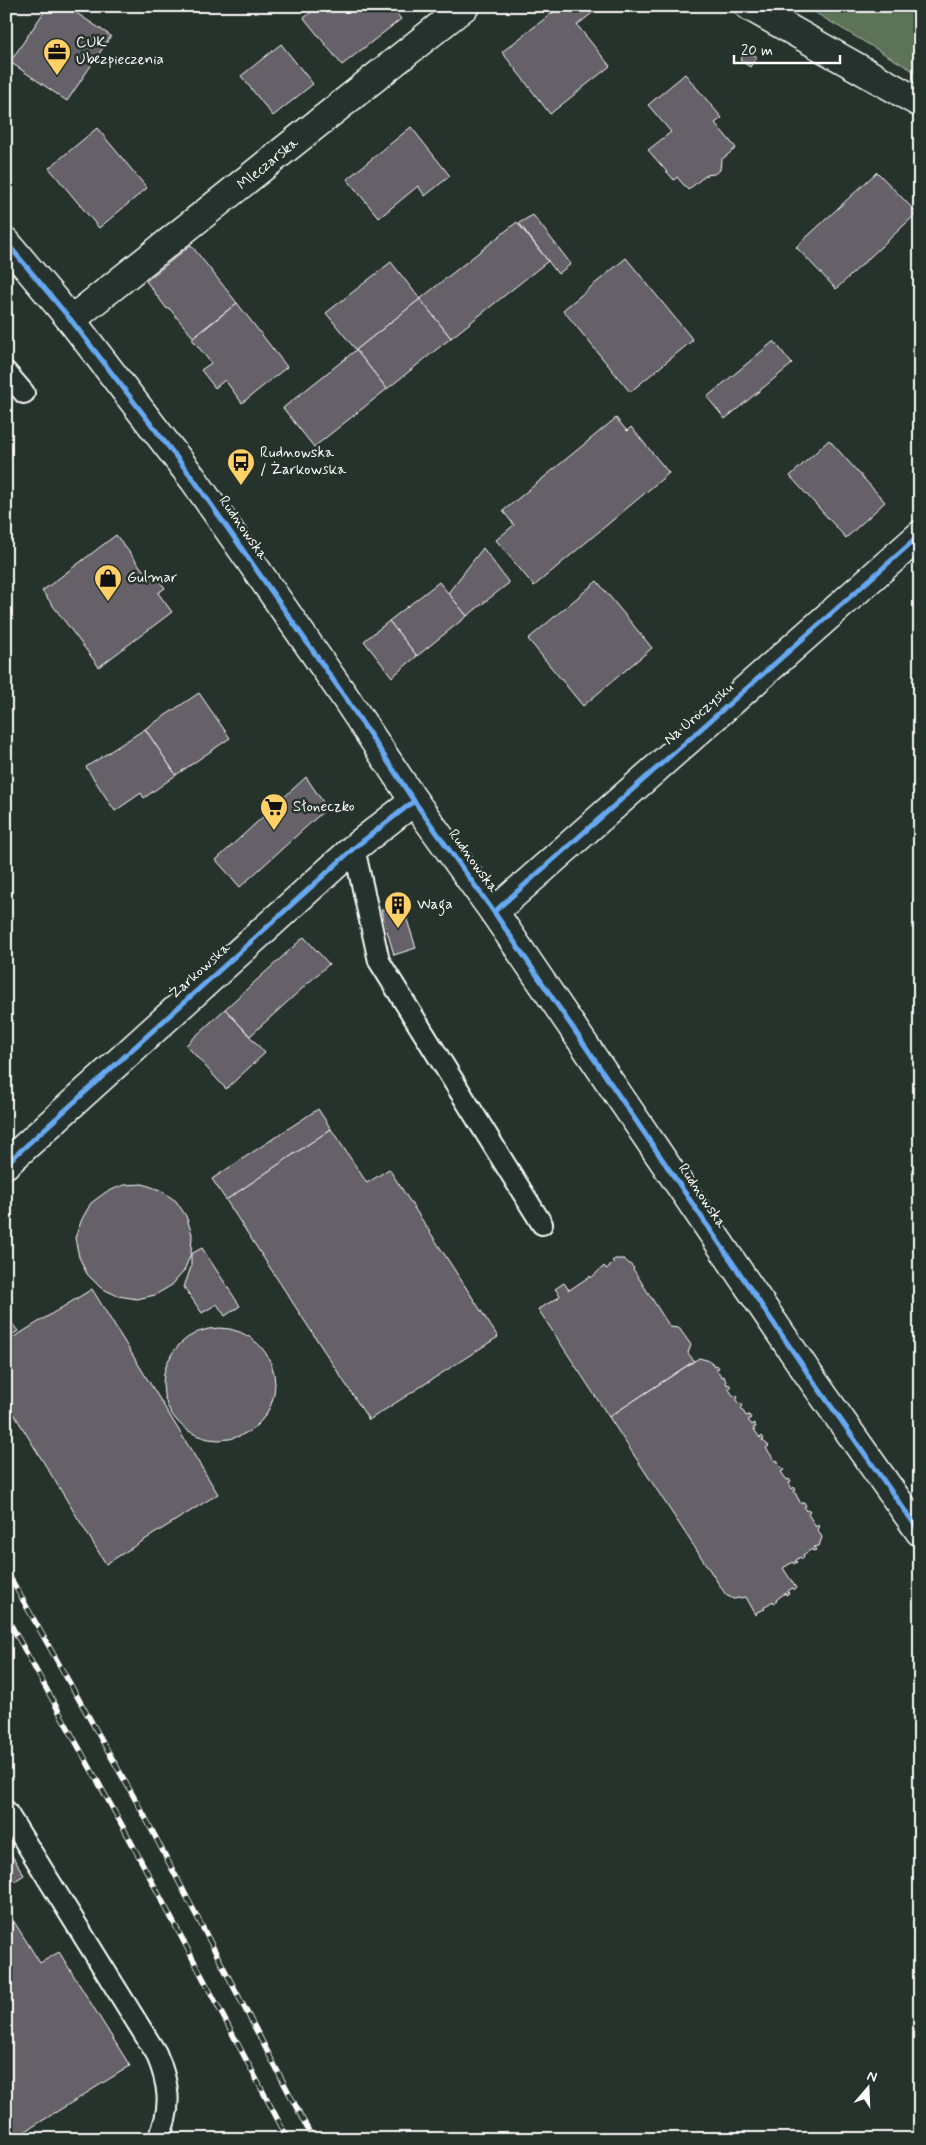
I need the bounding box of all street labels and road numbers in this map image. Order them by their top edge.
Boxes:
street label: Mleczarska [233,132,304,195]
street label: Rudnowska [214,492,273,565]
street label: Na Uroczysku [660,678,738,750]
street label: Rudnowska [443,825,503,898]
street label: Żarkowska [165,938,236,1004]
street label: Rudnowska [673,1160,732,1233]

